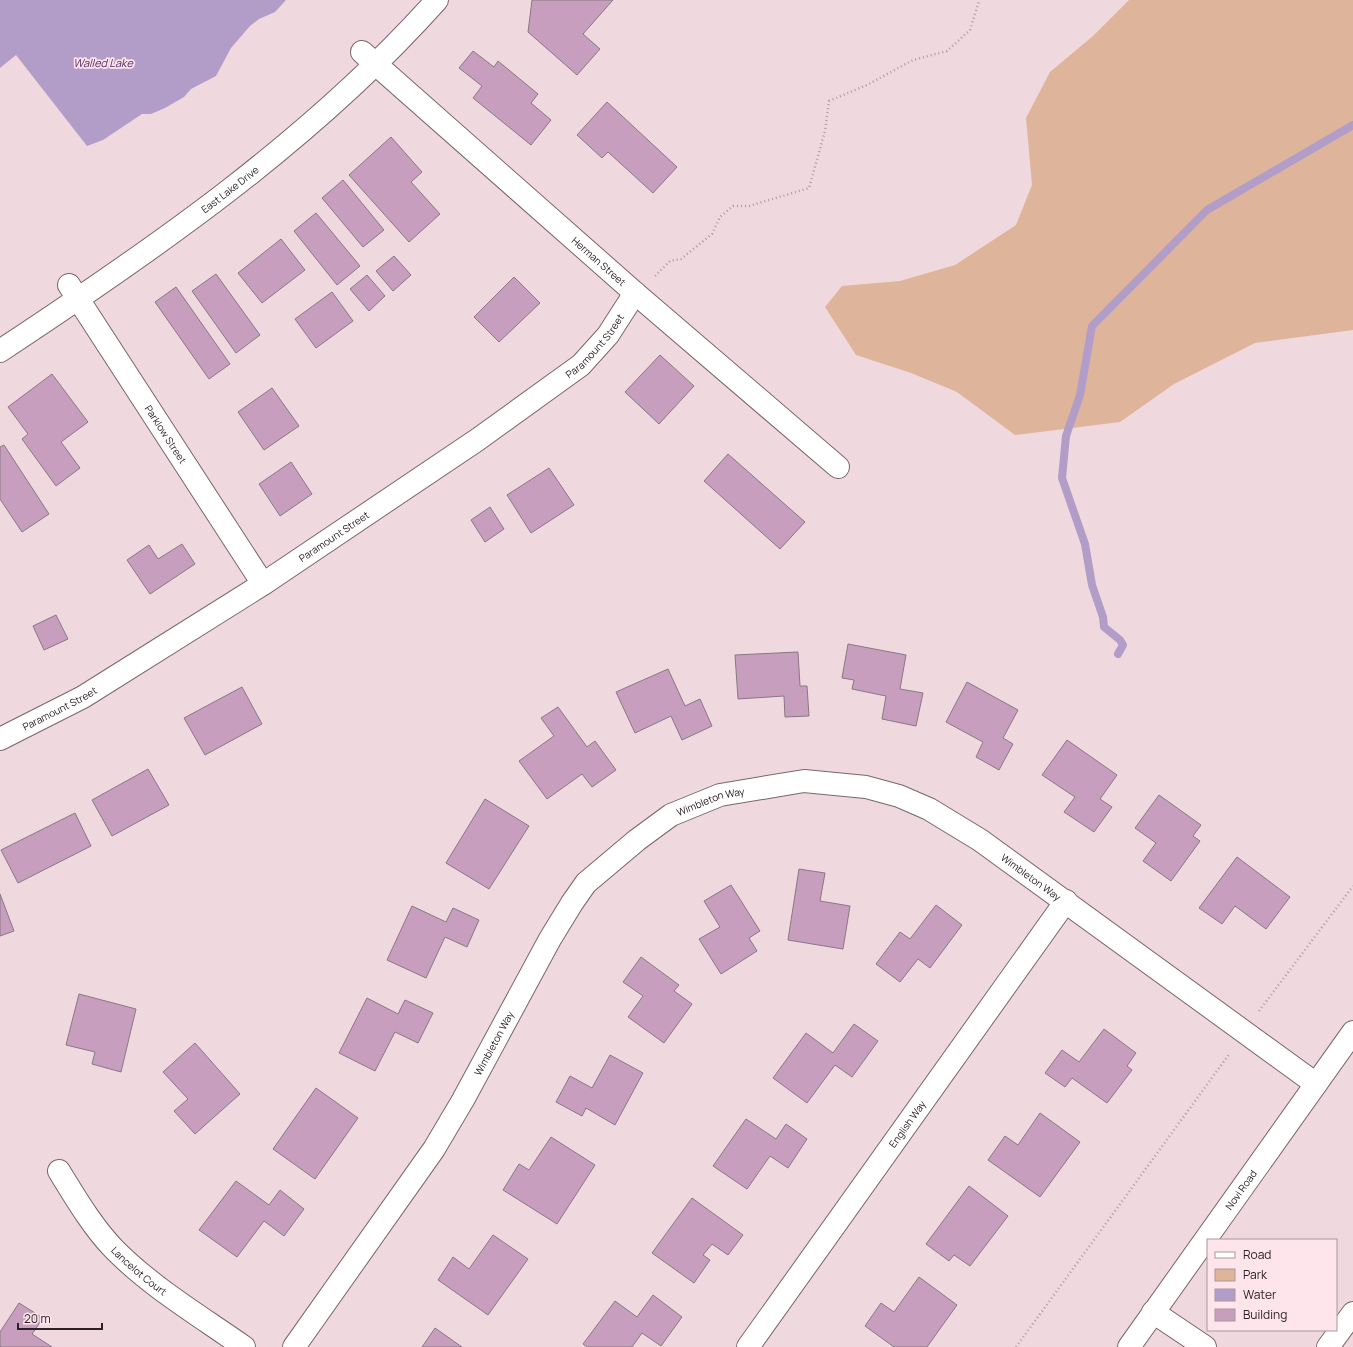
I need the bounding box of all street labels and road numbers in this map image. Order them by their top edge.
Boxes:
street label: East Lake Drive [198,163,262,216]
street label: Herman Street [569,233,629,289]
street label: Paramount Street [563,311,627,381]
street label: Parklow Street [142,402,190,466]
street label: Paramount Street [296,508,372,565]
street label: Paramount Street [20,683,99,734]
street label: Wimbleton Way [674,784,746,819]
street label: Wimbleton Way [998,850,1065,904]
street label: Wimbleton Way [471,1008,517,1078]
street label: English Way [885,1097,929,1150]
street label: Novi Road [1222,1167,1260,1212]
street label: Lancelot Court [108,1243,170,1298]

